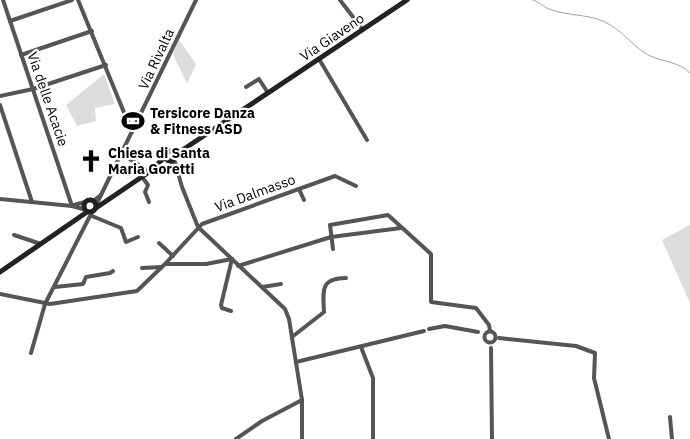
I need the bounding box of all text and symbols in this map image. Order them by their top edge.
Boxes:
street label: Via Giaveno [296,9,368,65]
street label: Via Rivalta [134,25,178,93]
street label: Via delle Acacie [23,49,73,149]
place label: Tersicore Danza & Fitness ASD [150,104,255,138]
sports icon: Tersicore Danza & Fitness ASD [120,108,146,134]
place label: Chiesa di Santa Maria Goretti [108,144,210,178]
church icon: Chiesa di Santa Maria Goretti [78,148,104,174]
street label: Via Dalmasso [212,170,298,216]

